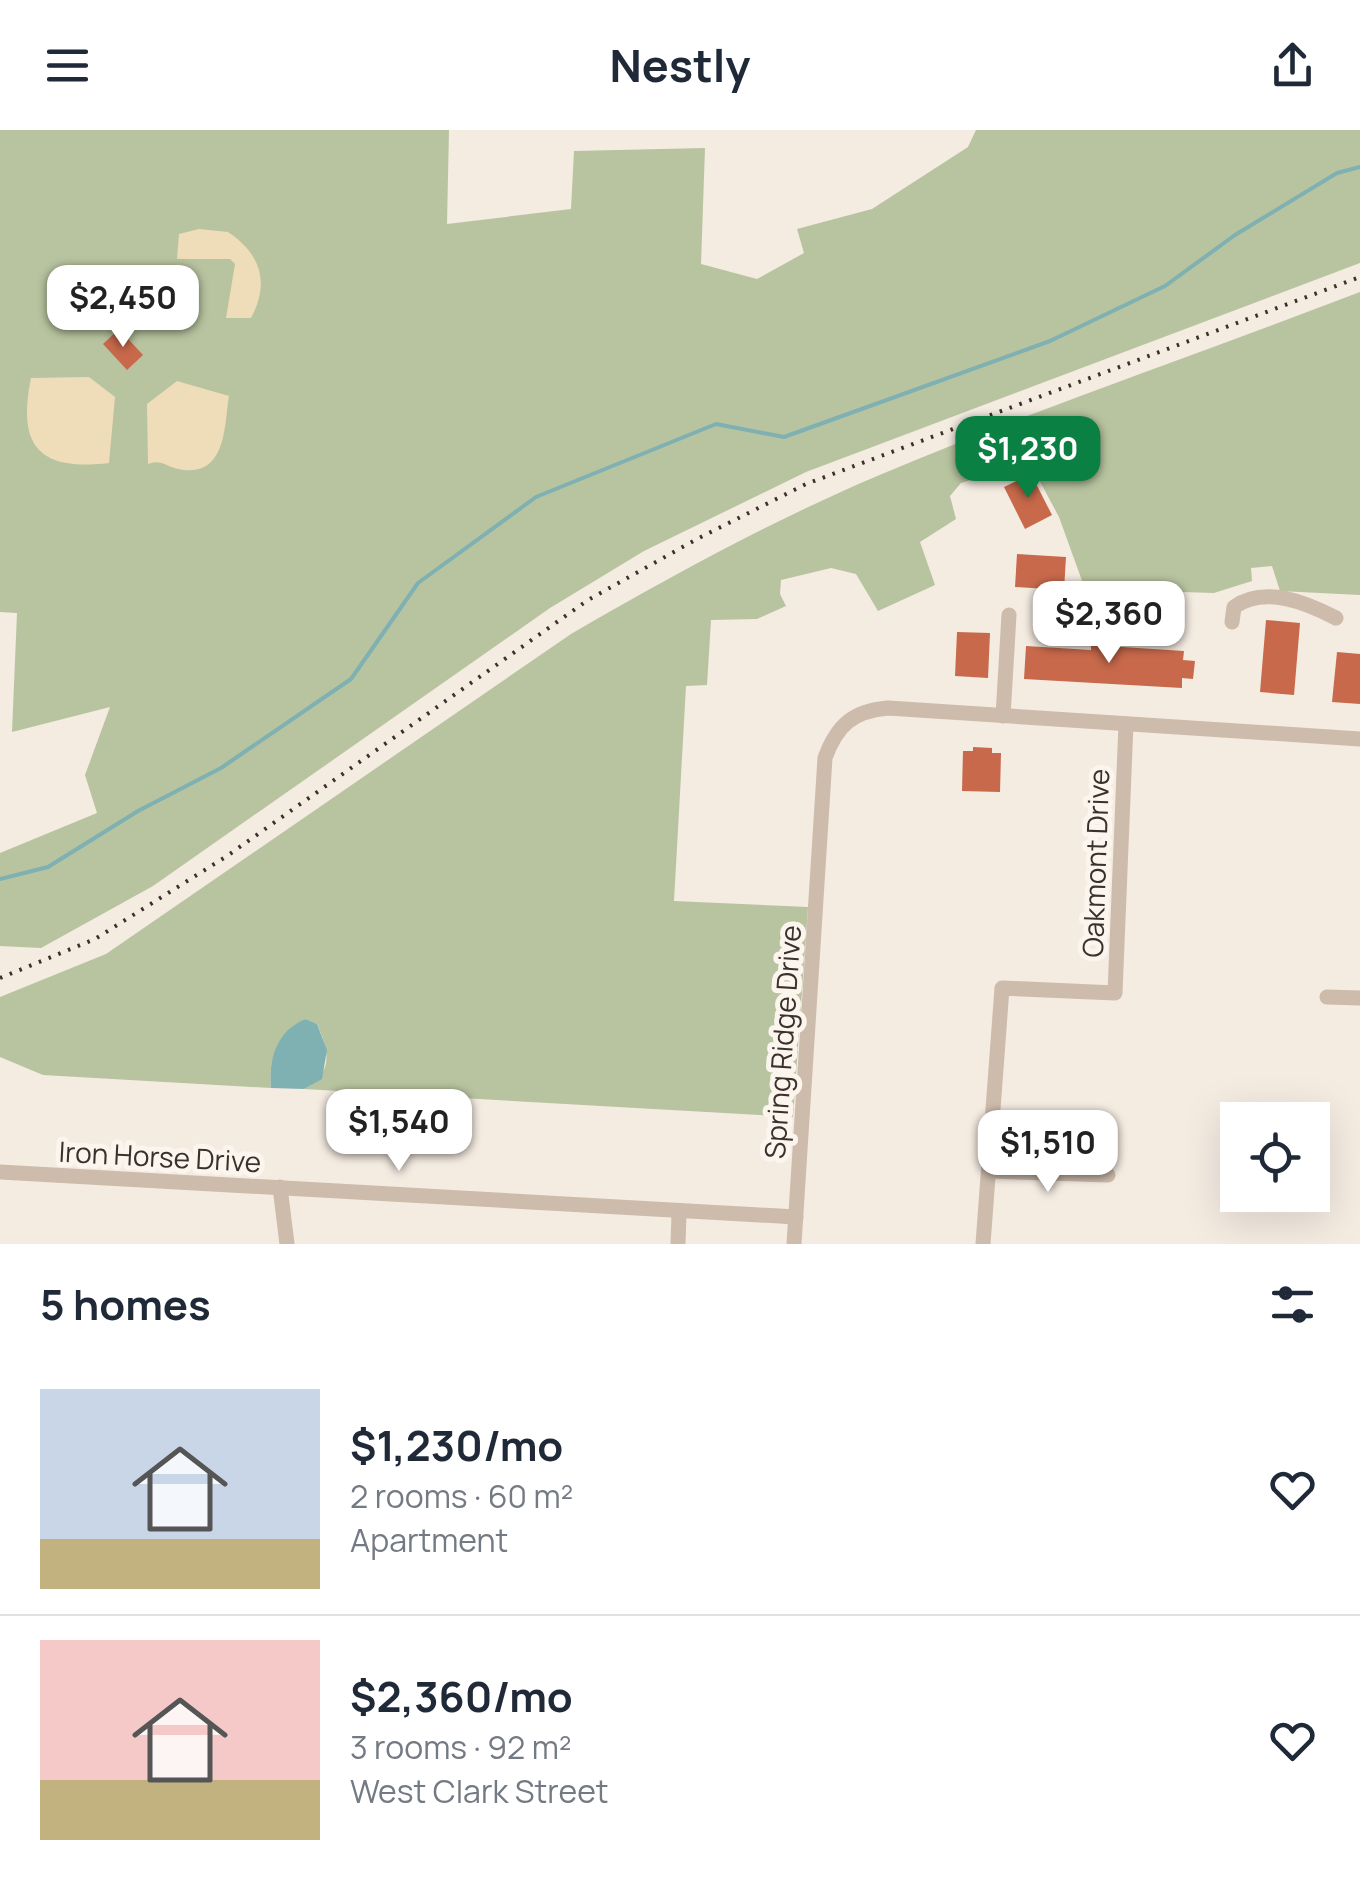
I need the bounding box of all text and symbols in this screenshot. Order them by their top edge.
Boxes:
text: Nestly [609,34,751,96]
icon: menu [40,38,95,93]
icon: share [1265,38,1320,93]
pin: $2,450 [42,265,204,350]
text: $2,450 [69,275,177,319]
pin: $1,230 [947,416,1109,501]
text: $1,230 [977,426,1079,470]
pin: $2,360 [1028,581,1190,666]
text: $2,360 [1055,591,1163,635]
street label: Oakmont Drive [1073,768,1117,958]
street label: Spring Ridge Drive [755,924,809,1160]
pin: $1,540 [318,1089,480,1174]
text: $1,540 [348,1099,450,1143]
map controls [1220,1102,1330,1212]
button: locate [1220,1102,1330,1212]
pin: $1,510 [967,1110,1129,1195]
text: $1,510 [1000,1120,1096,1164]
street label: Iron Horse Drive [58,1132,262,1180]
text: 5 homes [40,1275,211,1333]
icon: filters [1265,1277,1320,1332]
text: $1,230/mo [350,1416,563,1474]
icon: home [120,1429,240,1549]
icon: heart [1265,1462,1320,1517]
text: 2 rooms · 60 m² [350,1474,573,1518]
text: Apartment [350,1518,508,1562]
text: $2,360/mo [350,1667,573,1725]
icon: home [120,1680,240,1800]
icon: heart [1265,1713,1320,1768]
text: 3 rooms · 92 m² [350,1725,572,1769]
text: West Clark Street [350,1769,609,1813]

